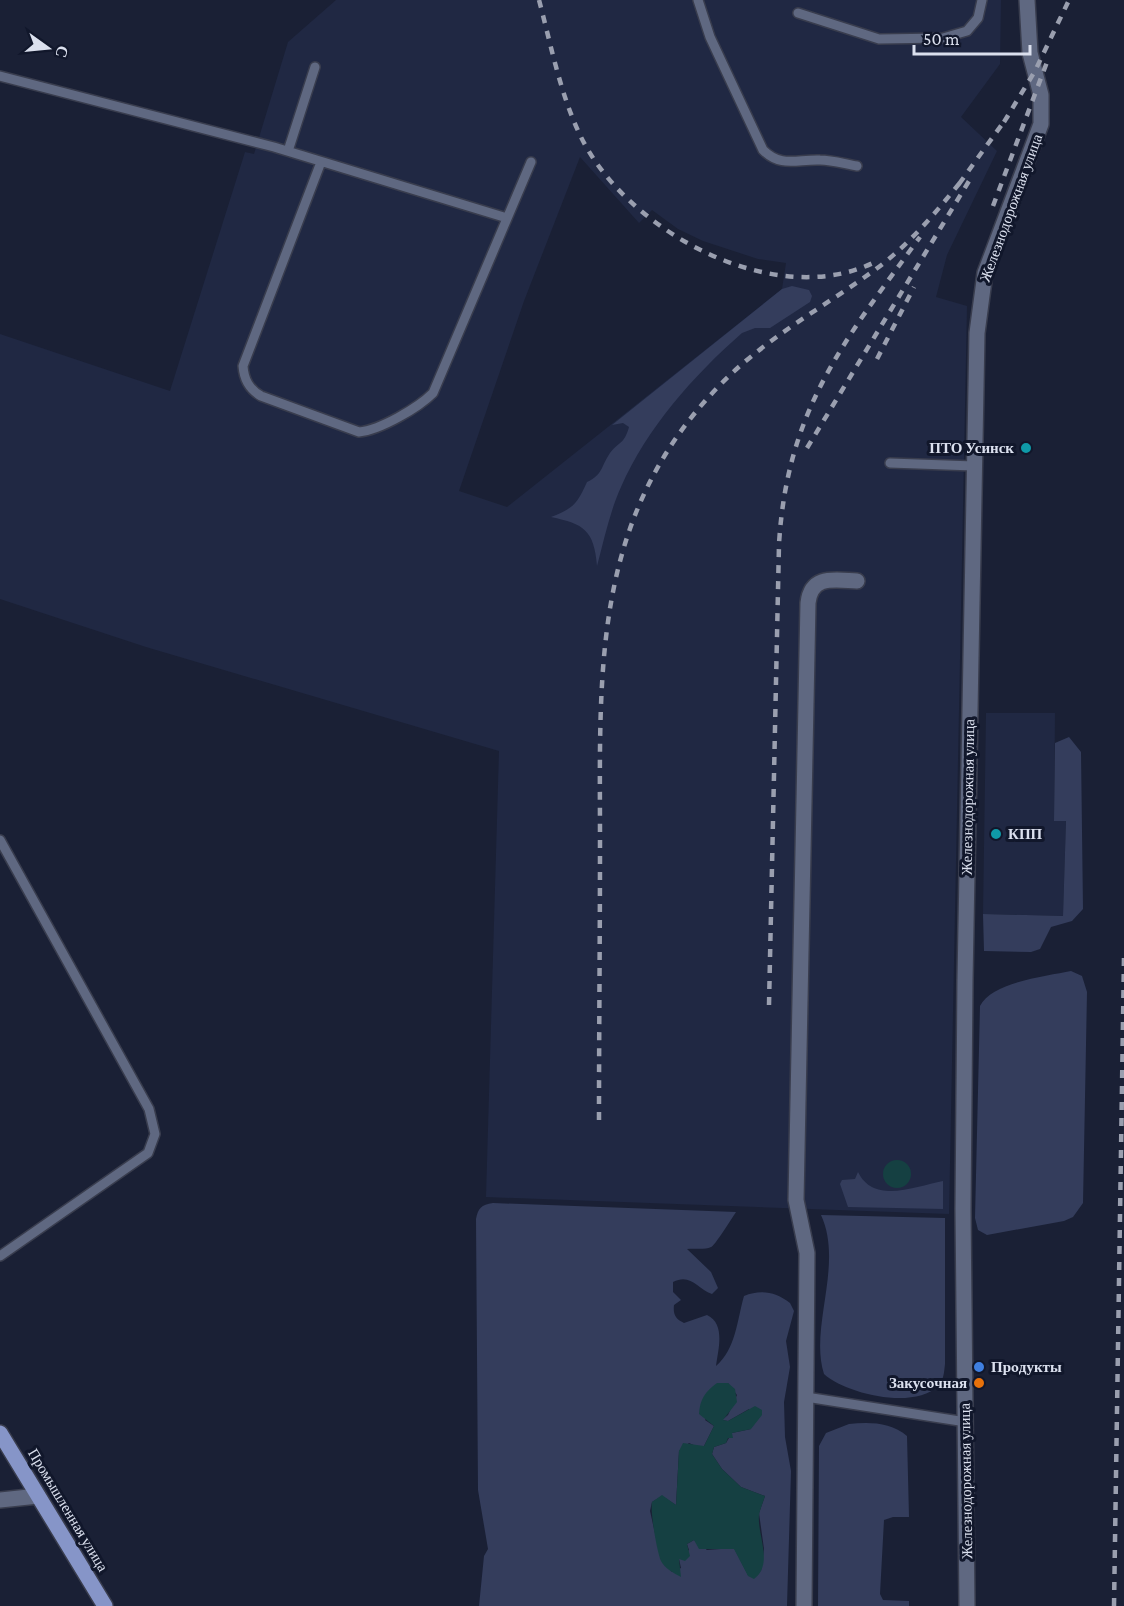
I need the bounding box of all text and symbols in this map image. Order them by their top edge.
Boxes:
north arrow [18,18,78,78]
scale bar [914,18,1030,56]
text: 50 m [923,29,960,49]
text: С [52,44,72,60]
street label: Железнодорожная улица [977,132,1045,284]
place label: ПТО Усинск [929,440,1014,456]
marker: ПТО Усинск [1019,441,1033,455]
street label: Железнодорожная улица [959,718,977,875]
place label: КПП [1008,826,1043,842]
marker: КПП [989,827,1003,841]
place label: Прoдукты [991,1359,1062,1375]
marker: Прoдукты [972,1360,986,1374]
place label: Закусoчная [889,1375,967,1391]
marker: Закусoчная [972,1376,986,1390]
street label: Железнодорожная улица [957,1402,975,1559]
street label: Промышленная улица [25,1446,111,1575]

